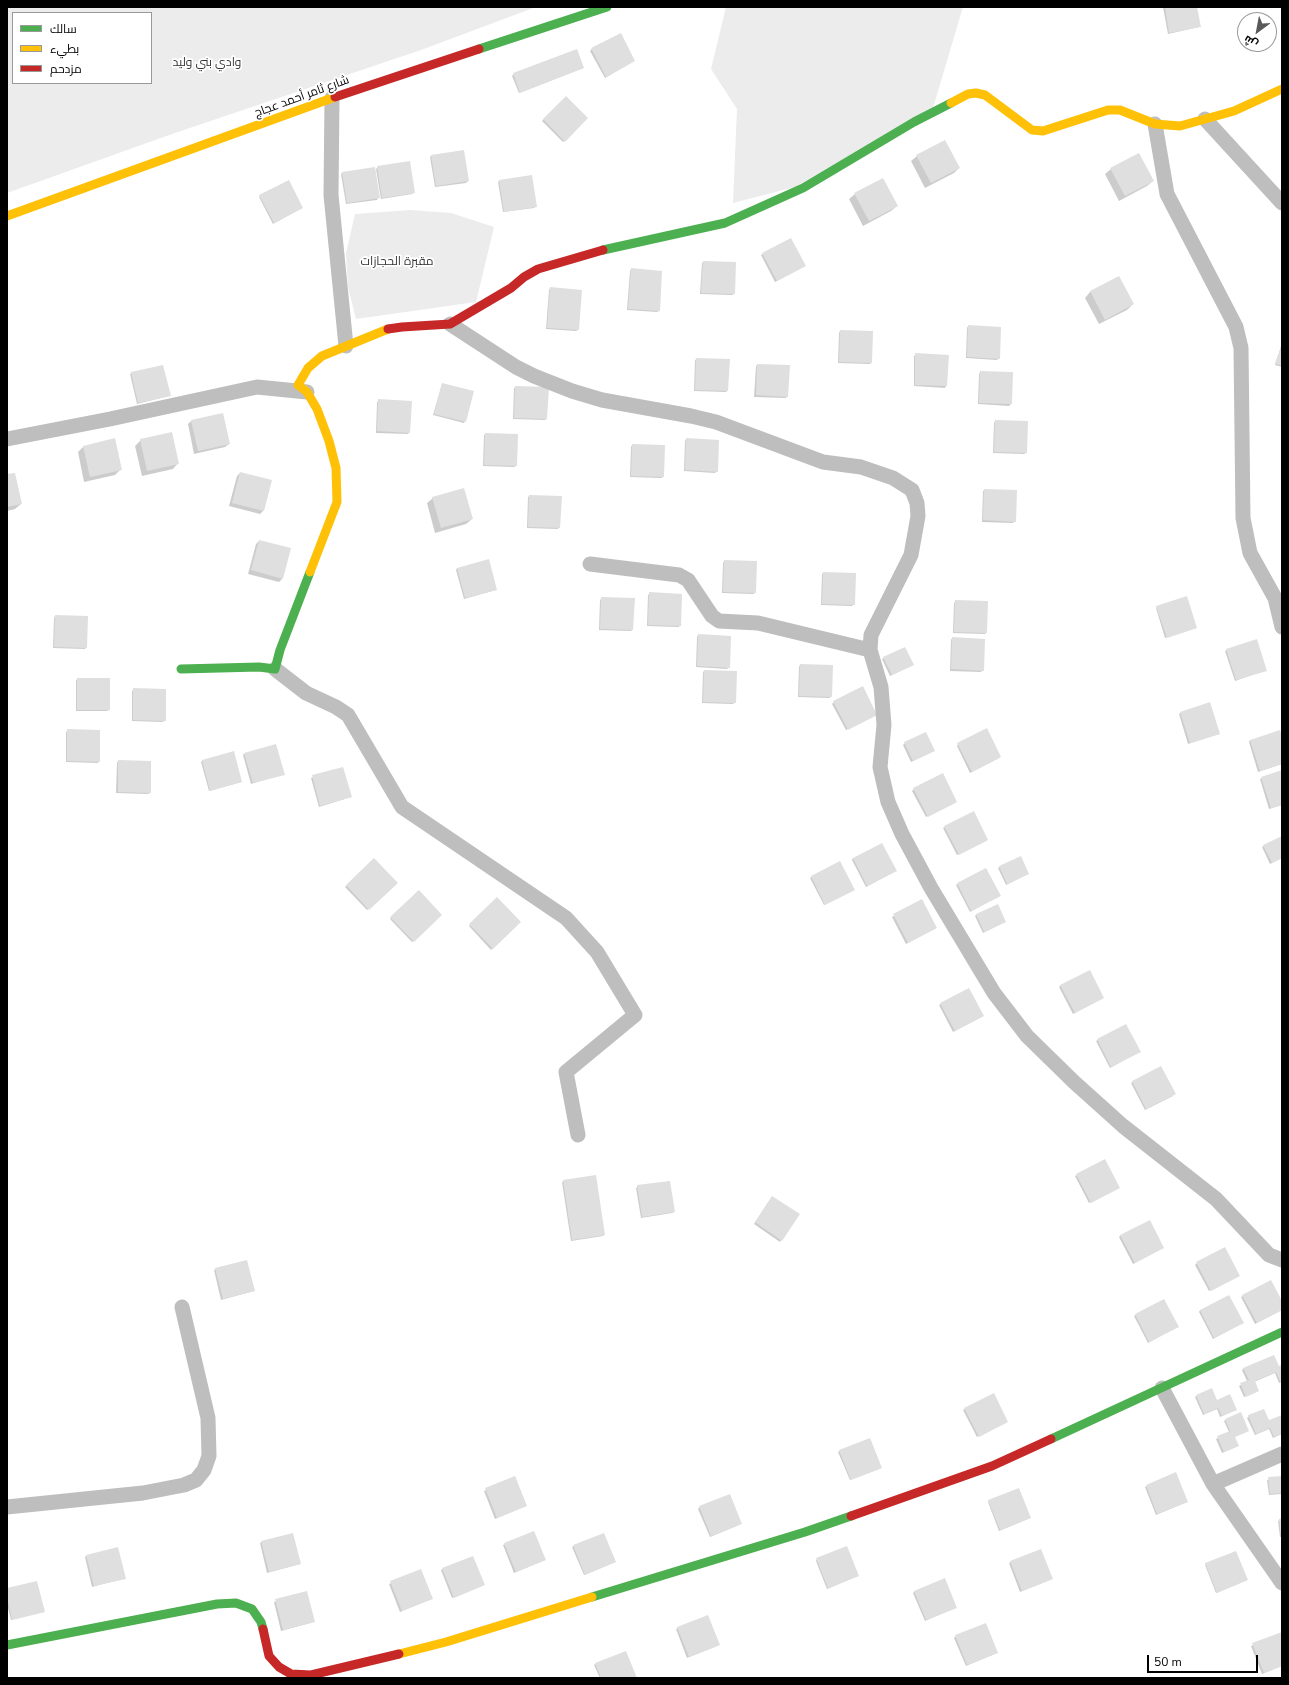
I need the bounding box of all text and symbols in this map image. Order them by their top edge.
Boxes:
legend [12,12,152,84]
north arrow [1237,12,1277,52]
text: سالك [50,21,77,37]
text: ش [1241,32,1261,52]
text: بطيء [50,41,79,57]
park label: وادي بني وليد [173,56,241,70]
text: مزدحم [50,61,82,77]
street label: شارع ثامر أحمد عجاج [253,73,351,121]
park label: مقبرة الحجازات [361,255,433,269]
scale bar [1149,1647,1260,1673]
text: 50 m [1154,1654,1182,1670]

